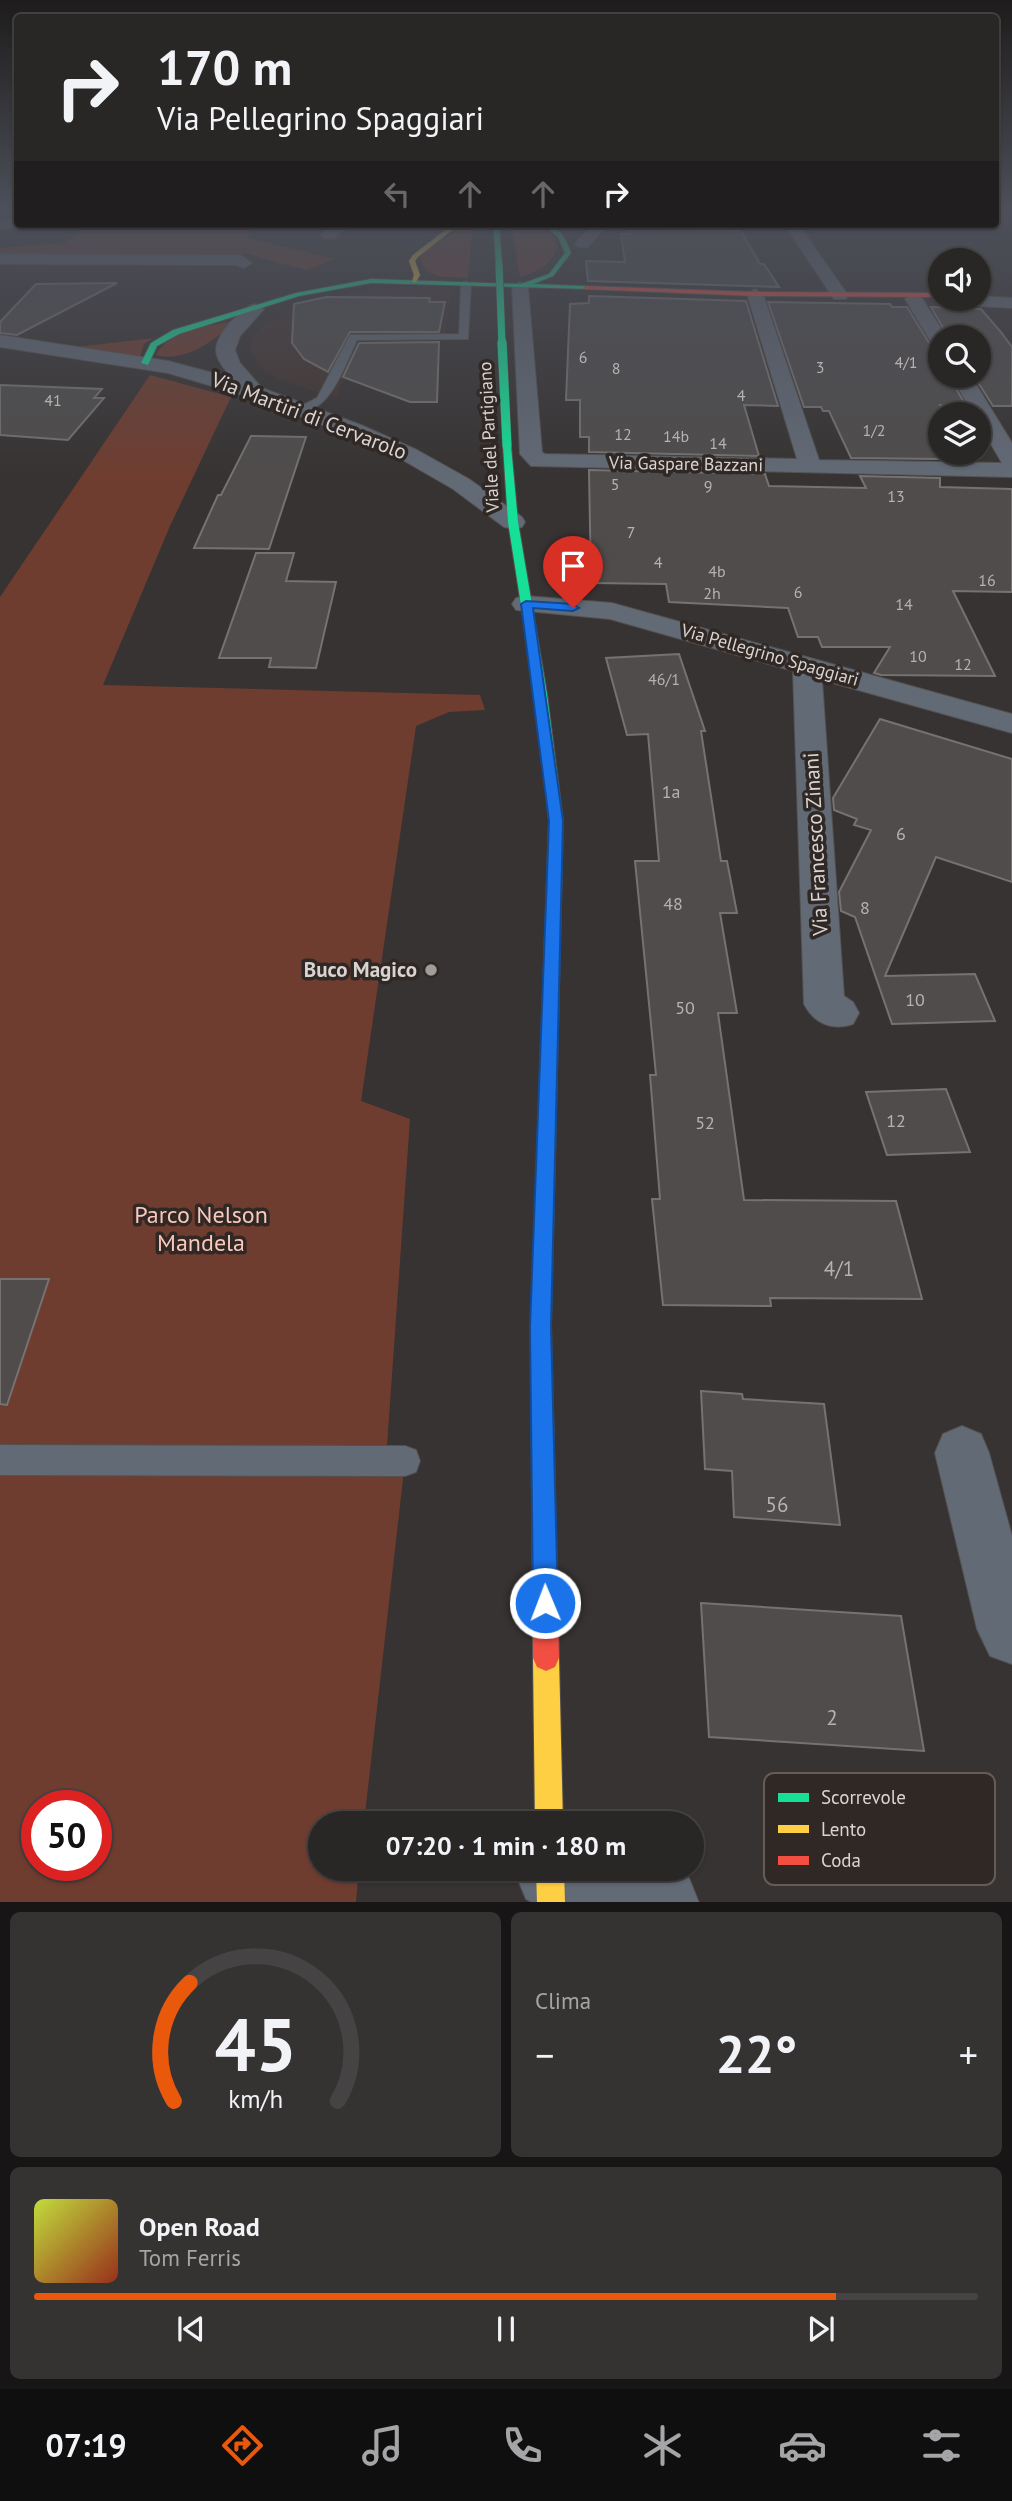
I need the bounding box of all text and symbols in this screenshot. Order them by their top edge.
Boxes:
text: 170 m [157,35,292,99]
icon: right [42,42,133,133]
text: Via Pellegrino Spaggiari [157,97,484,139]
icon: left [378,175,416,213]
icon: ahead [451,175,489,213]
icon: ahead [524,175,562,213]
icon: right [597,175,635,213]
map controls [928,248,991,465]
button: sound [928,248,991,311]
button: search [928,325,991,388]
house number: 6 [579,347,587,367]
house number: 4/1 [894,352,918,372]
house number: 3 [816,357,824,377]
house number: 8 [612,358,620,378]
street label: Viale del Partigiano [473,361,504,514]
street label: Via Martiri di Cervarolo [207,365,411,465]
house number: 4 [737,385,746,405]
house number: 41 [44,390,62,410]
button: layers [928,402,991,465]
house number: 1/2 [862,420,886,440]
house number: 12 [614,424,632,444]
house number: 14b [663,426,689,446]
house number: 14 [709,433,727,453]
street label: Via Gaspare Bazzani [608,451,763,476]
house number: 5 [611,474,619,494]
house number: 9 [704,476,712,496]
house number: 13 [887,486,905,506]
house number: 7 [627,522,635,542]
pin [543,536,603,608]
icon: arrive [554,547,592,585]
house number: 4 [654,552,663,572]
house number: 4b [708,561,726,581]
house number: 16 [978,570,996,590]
house number: 6 [794,582,802,602]
house number: 2h [703,583,721,603]
house number: 14 [895,594,913,614]
street label: Via Pellegrino Spaggiari [678,618,862,691]
house number: 10 [909,646,927,666]
house number: 12 [954,654,972,674]
house number: 46/1 [648,669,680,689]
street label: Via Francesco Zinani [797,752,834,937]
house number: 1a [662,780,680,803]
house number: 6 [896,822,906,845]
house number: 48 [663,892,683,915]
house number: 8 [860,896,870,919]
place label: Buco Magico [304,956,417,983]
marker: Buco Magico [423,962,439,978]
house number: 10 [905,988,925,1011]
house number: 50 [675,996,695,1019]
house number: 12 [886,1109,906,1132]
house number: 52 [695,1111,715,1134]
park label: Parco Nelson Mandela [134,1199,268,1258]
house number: 4/1 [824,1255,854,1282]
house number: 56 [766,1491,788,1518]
position arrow [508,1566,582,1640]
house number: 2 [826,1704,838,1731]
legend [764,1773,995,1885]
text: Scorrevole [821,1785,906,1809]
speed limit sign: 50 [21,1790,112,1881]
text: Lento [821,1817,866,1841]
text: 07:20 · 1 min · 180 m [386,1829,626,1862]
text: Coda [821,1848,861,1872]
text: Clima [535,1986,591,2015]
text: 45 [214,1997,297,2091]
text: 22° [716,2020,797,2087]
text: − [535,2030,554,2079]
text: + [959,2030,978,2079]
text: km/h [228,2082,283,2114]
text: Open Road [139,2210,260,2243]
text: Tom Ferris [139,2243,241,2272]
icon: previous [172,2310,210,2348]
icon: pause [487,2310,525,2348]
icon: next [802,2310,840,2348]
icon: directions [218,2421,267,2470]
icon: music [358,2421,407,2470]
icon: phone [498,2421,547,2470]
icon: climate [638,2421,687,2470]
icon: car [778,2421,827,2470]
icon: filters [917,2421,966,2470]
text: 07:19 [45,2424,127,2466]

